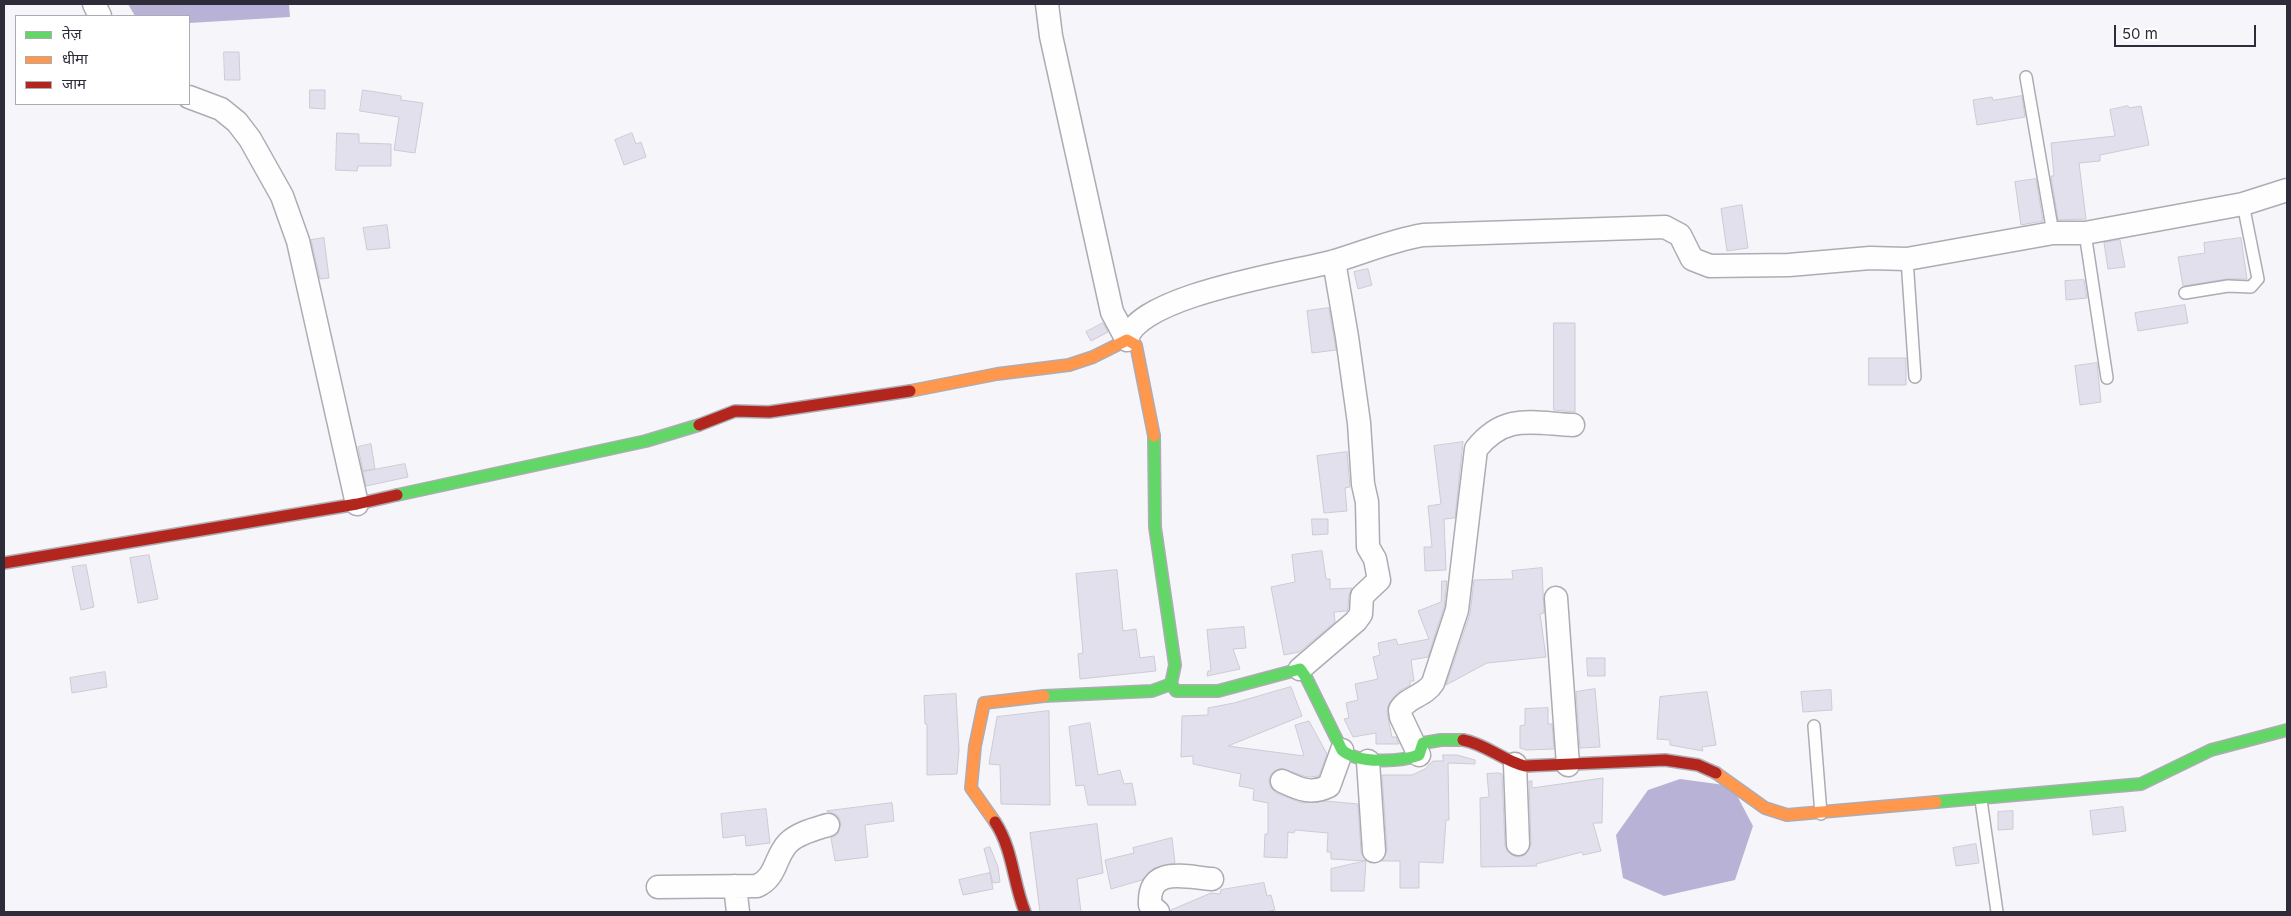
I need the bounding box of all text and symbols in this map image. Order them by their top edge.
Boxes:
legend [15,15,190,105]
scale bar [2116,15,2258,47]
text: तेज़ [62,24,82,43]
text: 50 m [2122,24,2158,43]
text: धीमा [62,49,88,68]
text: जाम [62,74,86,93]

